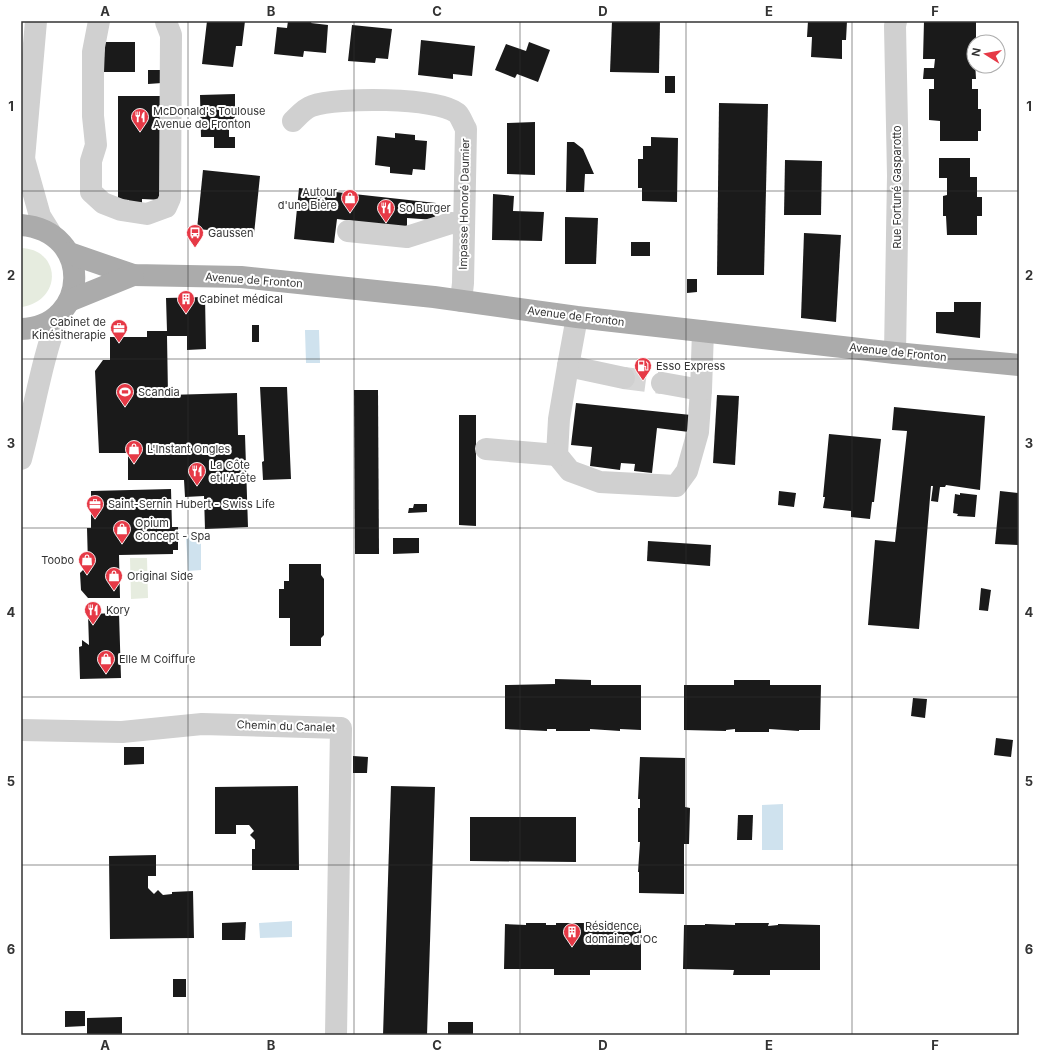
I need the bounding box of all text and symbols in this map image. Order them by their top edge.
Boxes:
text: A [100,3,110,19]
text: B [267,3,276,19]
text: C [432,3,442,19]
text: D [598,3,608,19]
text: E [765,3,773,19]
text: F [931,3,939,19]
north arrow [966,34,1006,74]
text: N [969,47,984,58]
text: 1 [8,98,14,114]
text: 1 [1026,98,1032,114]
place label: McDonald's Toulouse Avenue de Fronton [153,104,265,131]
restaurant icon: McDonald's Toulouse Avenue de Fronton [130,107,150,132]
street label: Rue Fortuné Gasparotto [890,125,904,249]
street label: Impasse Honoré Daumier [456,138,472,270]
place label: Autour d'une Bière [278,185,337,212]
shop icon: Autour d'une Bière [340,188,360,213]
restaurant icon: So Burger [376,198,396,223]
place label: So Burger [399,201,451,215]
bus stop icon: Gaussen [185,223,205,248]
place label: Gaussen [208,226,253,240]
text: 2 [7,267,15,283]
text: 2 [1025,267,1033,283]
street label: Avenue de Fronton [205,270,303,290]
building icon: Cabinet médical [176,289,196,314]
place label: Cabinet médical [199,292,283,306]
street label: Avenue de Fronton [527,303,625,329]
place label: Cabinet de Kinésitherapie [32,315,106,342]
office icon: Cabinet de Kinésitherapie [109,318,129,343]
street label: Avenue de Fronton [849,340,947,364]
fuel station icon: Esso Express [633,356,653,381]
place label: Esso Express [656,359,725,373]
sports icon: Scandia [115,382,135,407]
place label: Scandia [138,385,180,399]
text: 3 [7,435,15,451]
text: 3 [1025,435,1033,451]
shop icon: L'Instant Ongles [124,439,144,464]
place label: L'Instant Ongles [147,442,231,456]
place label: La Côte et l'Arête [210,458,256,485]
restaurant icon: La Côte et l'Arête [187,461,207,486]
office icon: Saint-Sernin Hubert - Swiss Life [85,494,105,519]
place label: Saint-Sernin Hubert - Swiss Life [108,497,275,511]
place label: Opium Concept - Spa [135,516,211,543]
shop icon: Opium Concept - Spa [112,519,132,544]
shop icon: Toobo [77,550,97,575]
place label: Toobo [41,553,74,567]
shop icon: Original Side [104,566,124,591]
place label: Original Side [127,569,193,583]
restaurant icon: Kory [83,600,103,625]
place label: Kory [106,603,130,617]
text: 4 [7,604,16,620]
text: 4 [1025,604,1034,620]
shop icon: Elle M Coiffure [96,649,116,674]
place label: Elle M Coiffure [119,652,195,666]
street label: Chemin du Canalet [236,717,336,735]
text: 5 [7,773,15,789]
text: 5 [1025,773,1033,789]
place label: Résidence domaine d'Oc [585,919,658,946]
building icon: Résidence domaine d'Oc [562,922,582,947]
text: 6 [7,941,15,957]
text: 6 [1025,941,1033,957]
text: A [100,1037,110,1053]
text: B [267,1037,276,1053]
text: C [432,1037,442,1053]
text: D [598,1037,608,1053]
text: E [765,1037,773,1053]
text: F [931,1037,939,1053]

